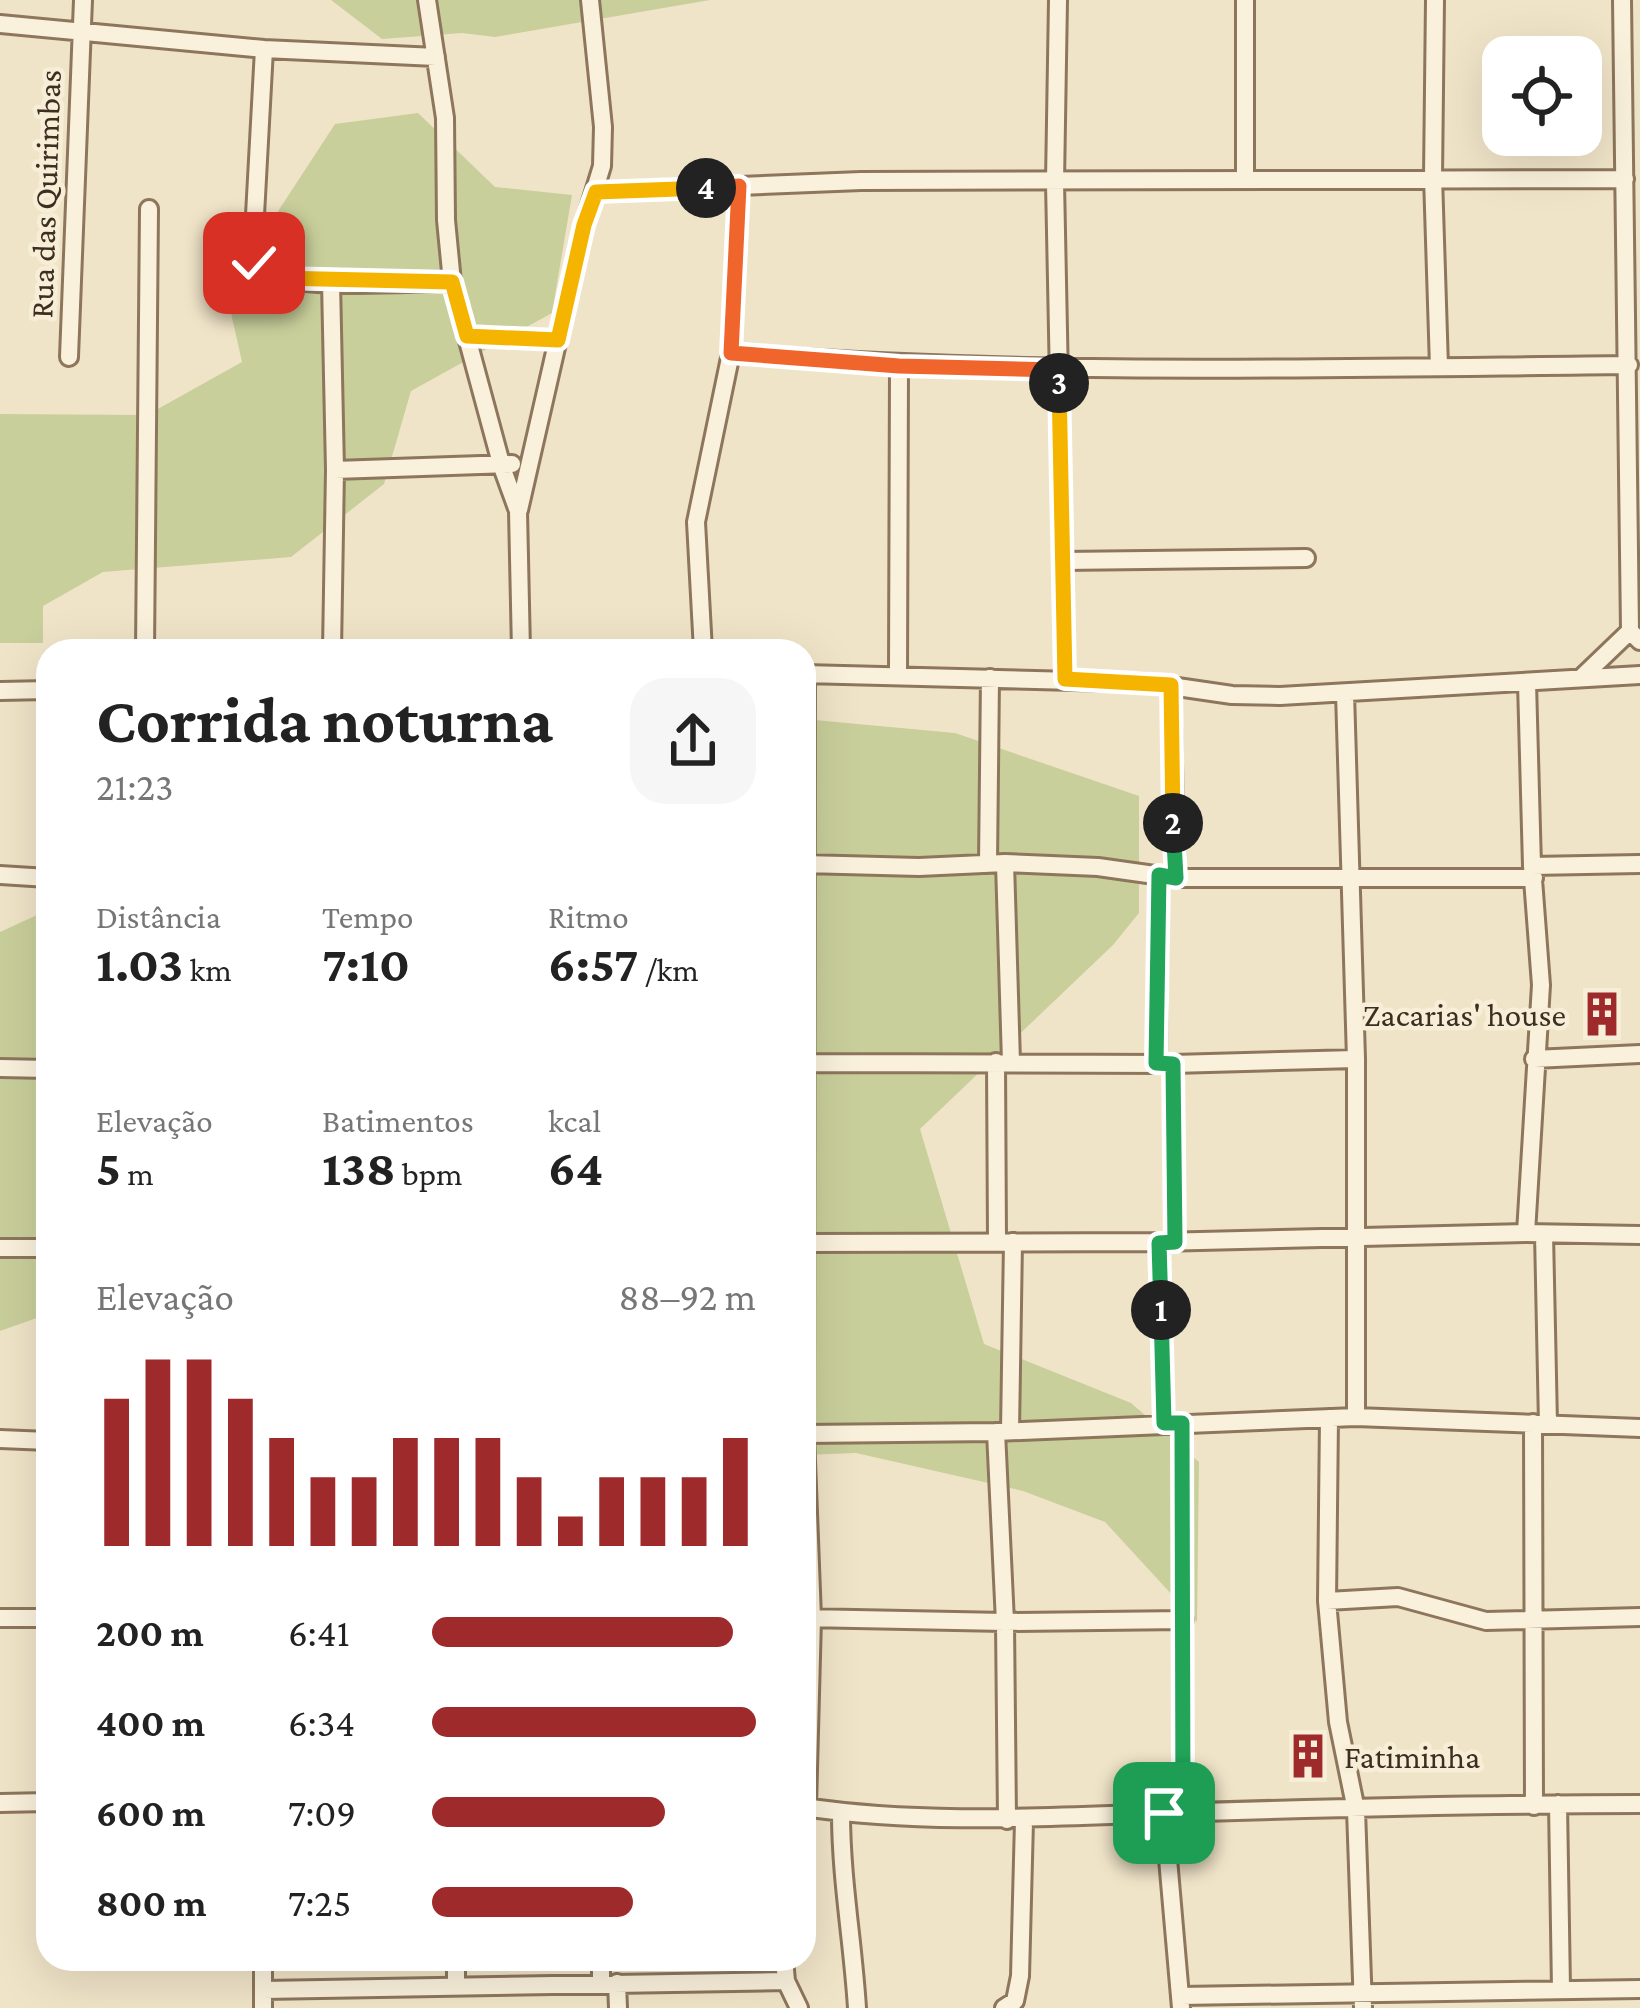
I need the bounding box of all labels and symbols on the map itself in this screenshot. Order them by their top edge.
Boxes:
street label: Rua das Quirimbas [22,69,68,319]
pin: 4 [676,158,736,218]
pin [203,212,305,314]
pin: 3 [1029,353,1089,413]
pin: 2 [1143,793,1203,853]
building icon: Zacarias' house [1577,989,1627,1039]
place label: Zacarias' house [1363,996,1566,1033]
pin: 1 [1131,1280,1191,1340]
building icon: Fatiminha [1283,1731,1333,1781]
place label: Fatiminha [1344,1738,1480,1775]
pin [1113,1762,1215,1864]

